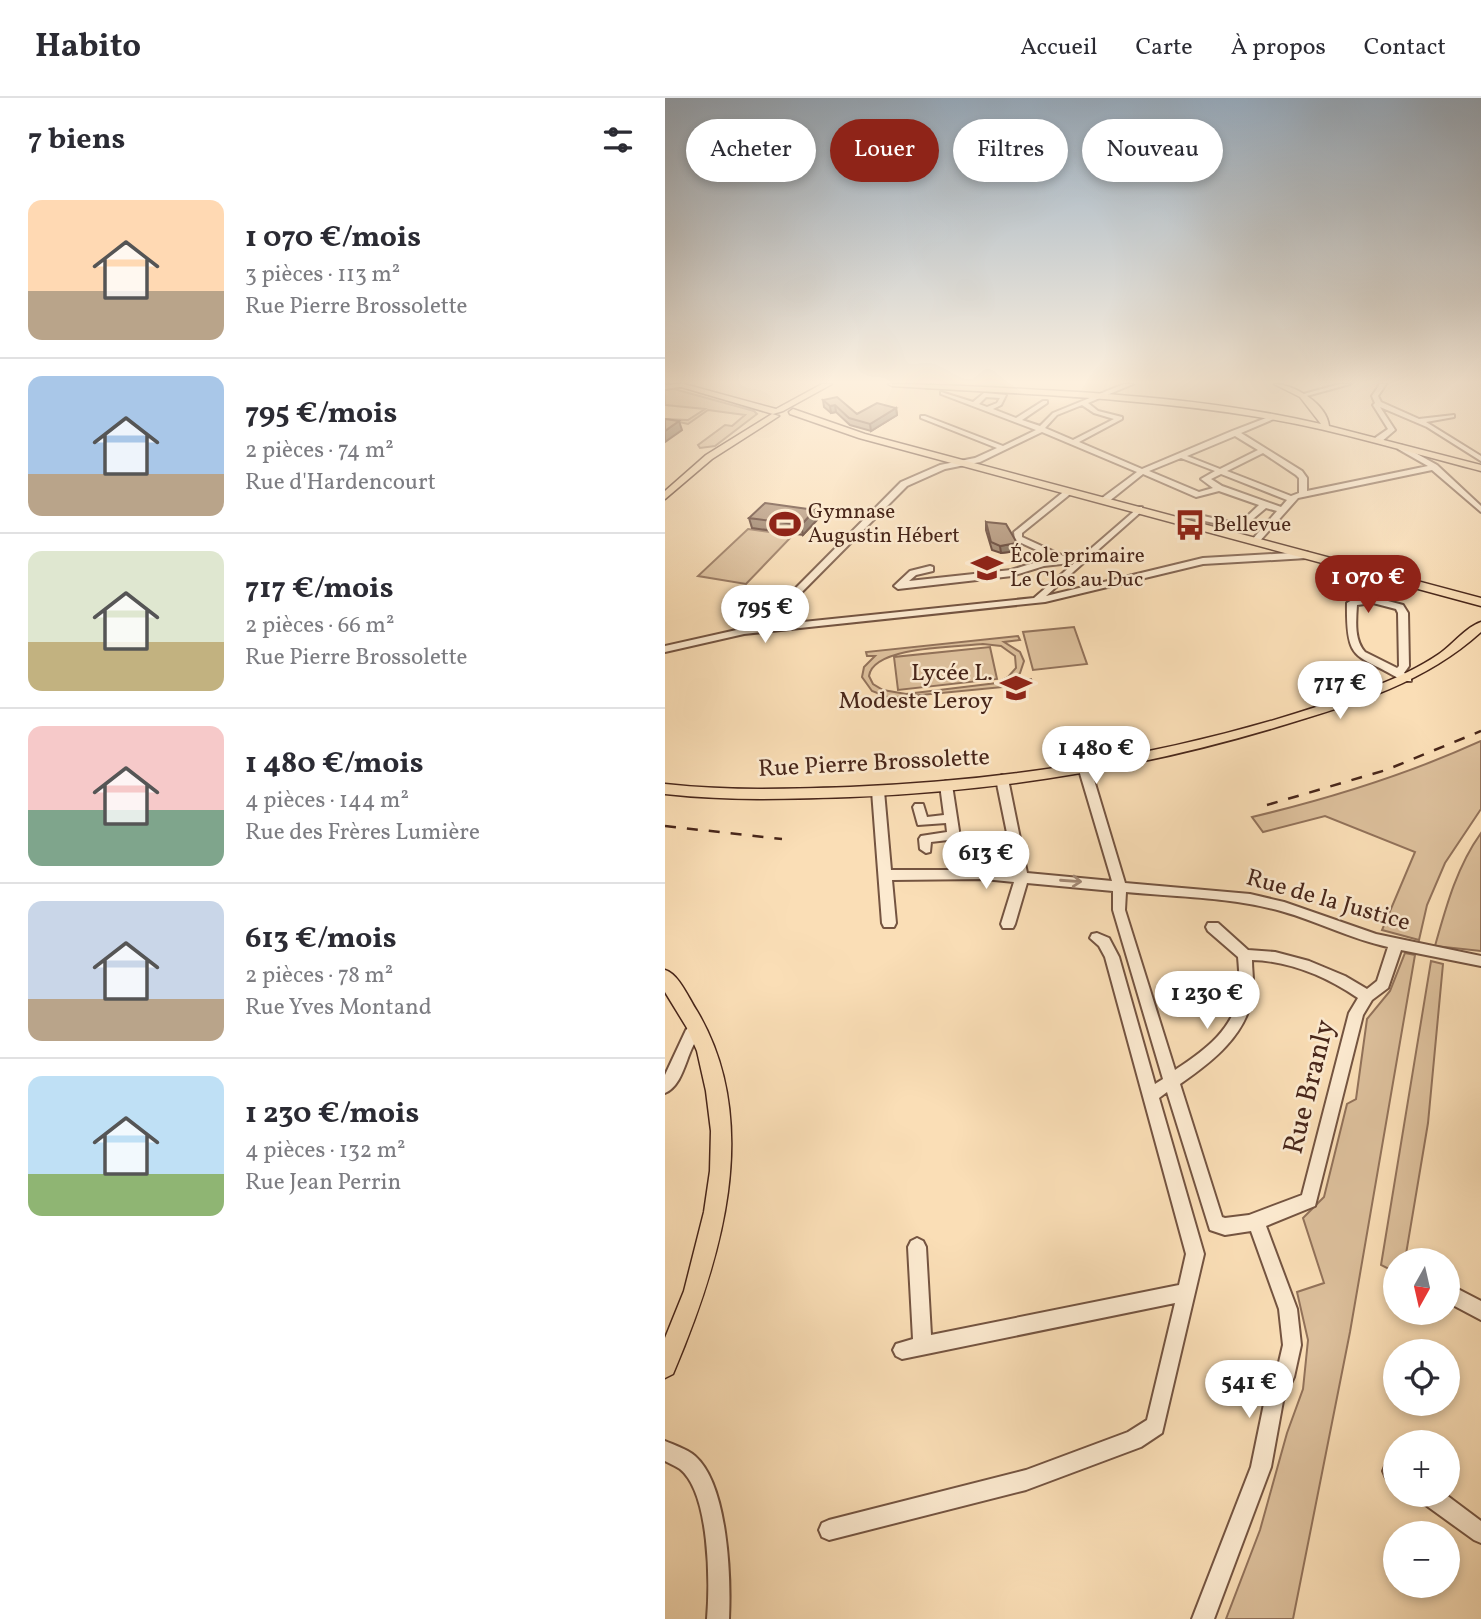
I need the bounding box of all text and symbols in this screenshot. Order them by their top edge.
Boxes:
text: Habito [35,25,141,71]
text: Accueil [1020,31,1097,65]
text: Carte [1135,31,1193,65]
text: À propos [1231,31,1326,65]
text: Contact [1364,31,1446,65]
text: 7 biens [28,119,125,161]
chip: Acheter [686,119,816,182]
chip: Louer [830,119,939,182]
chip: Filtres [953,119,1068,182]
chip: Nouveau [1082,119,1223,182]
icon: filters [599,121,637,159]
text: 1 070 €/mois [245,217,421,259]
icon: home [84,228,168,312]
text: 3 pièces · 113 m² [245,259,400,291]
text: Rue Pierre Brossolette [245,291,467,323]
text: 795 €/mois [245,393,397,435]
icon: home [84,404,168,488]
text: 2 pièces · 74 m² [245,435,394,467]
text: Rue d'Hardencourt [245,467,436,499]
place label: Gymnase Augustin Hébert [808,498,960,551]
sports icon: Gymnase Augustin Hébert [768,507,802,541]
bus stop icon: Bellevue [1173,508,1207,542]
place label: Bellevue [1213,511,1291,540]
place label: École primaire Le Clos au Duc [1010,542,1145,595]
school or university icon: École primaire Le Clos au Duc [970,551,1004,585]
pin: 1 070 € [1303,556,1433,615]
text: 1 070 € [1331,562,1405,594]
text: 717 €/mois [245,568,394,610]
icon: home [84,579,168,663]
pin: 795 € [716,586,814,645]
text: 795 € [737,592,793,624]
text: 2 pièces · 66 m² [245,610,394,642]
text: Rue Pierre Brossolette [245,642,467,674]
place label: Lycée L. Modeste Leroy [838,657,993,719]
pin: 717 € [1291,662,1389,721]
text: 717 € [1314,668,1366,700]
school or university icon: Lycée L. Modeste Leroy [999,671,1033,705]
pin: 1 480 € [1031,726,1161,786]
text: 1 480 € [1058,733,1134,765]
street label: Rue Pierre Brossolette [757,741,991,787]
text: 1 480 €/mois [245,743,424,785]
icon: home [84,754,168,838]
text: 4 pièces · 144 m² [245,785,409,817]
text: Rue des Frères Lumière [245,817,480,849]
pin: 613 € [937,832,1035,891]
text: 613 € [958,838,1014,870]
street label: Rue de la Justice [1242,861,1414,941]
one-way arrow [1059,875,1082,888]
text: 613 €/mois [245,918,397,960]
icon: home [84,929,168,1013]
text: 2 pièces · 78 m² [245,960,393,992]
pin: 1 230 € [1142,972,1272,1031]
text: 1 230 € [1171,978,1243,1010]
text: Rue Yves Montand [245,992,432,1024]
street label: Rue Branly [1274,1016,1346,1158]
text: 1 230 €/mois [245,1093,419,1135]
icon: home [84,1104,168,1188]
text: 4 pièces · 132 m² [245,1135,406,1167]
text: Rue Jean Perrin [245,1167,401,1199]
north arrow [1383,1248,1459,1325]
map controls [1383,1248,1460,1598]
button: locate [1383,1339,1460,1416]
pin: 541 € [1200,1360,1298,1420]
text: 541 € [1221,1367,1277,1399]
button: + [1383,1430,1460,1507]
button: − [1383,1521,1460,1598]

